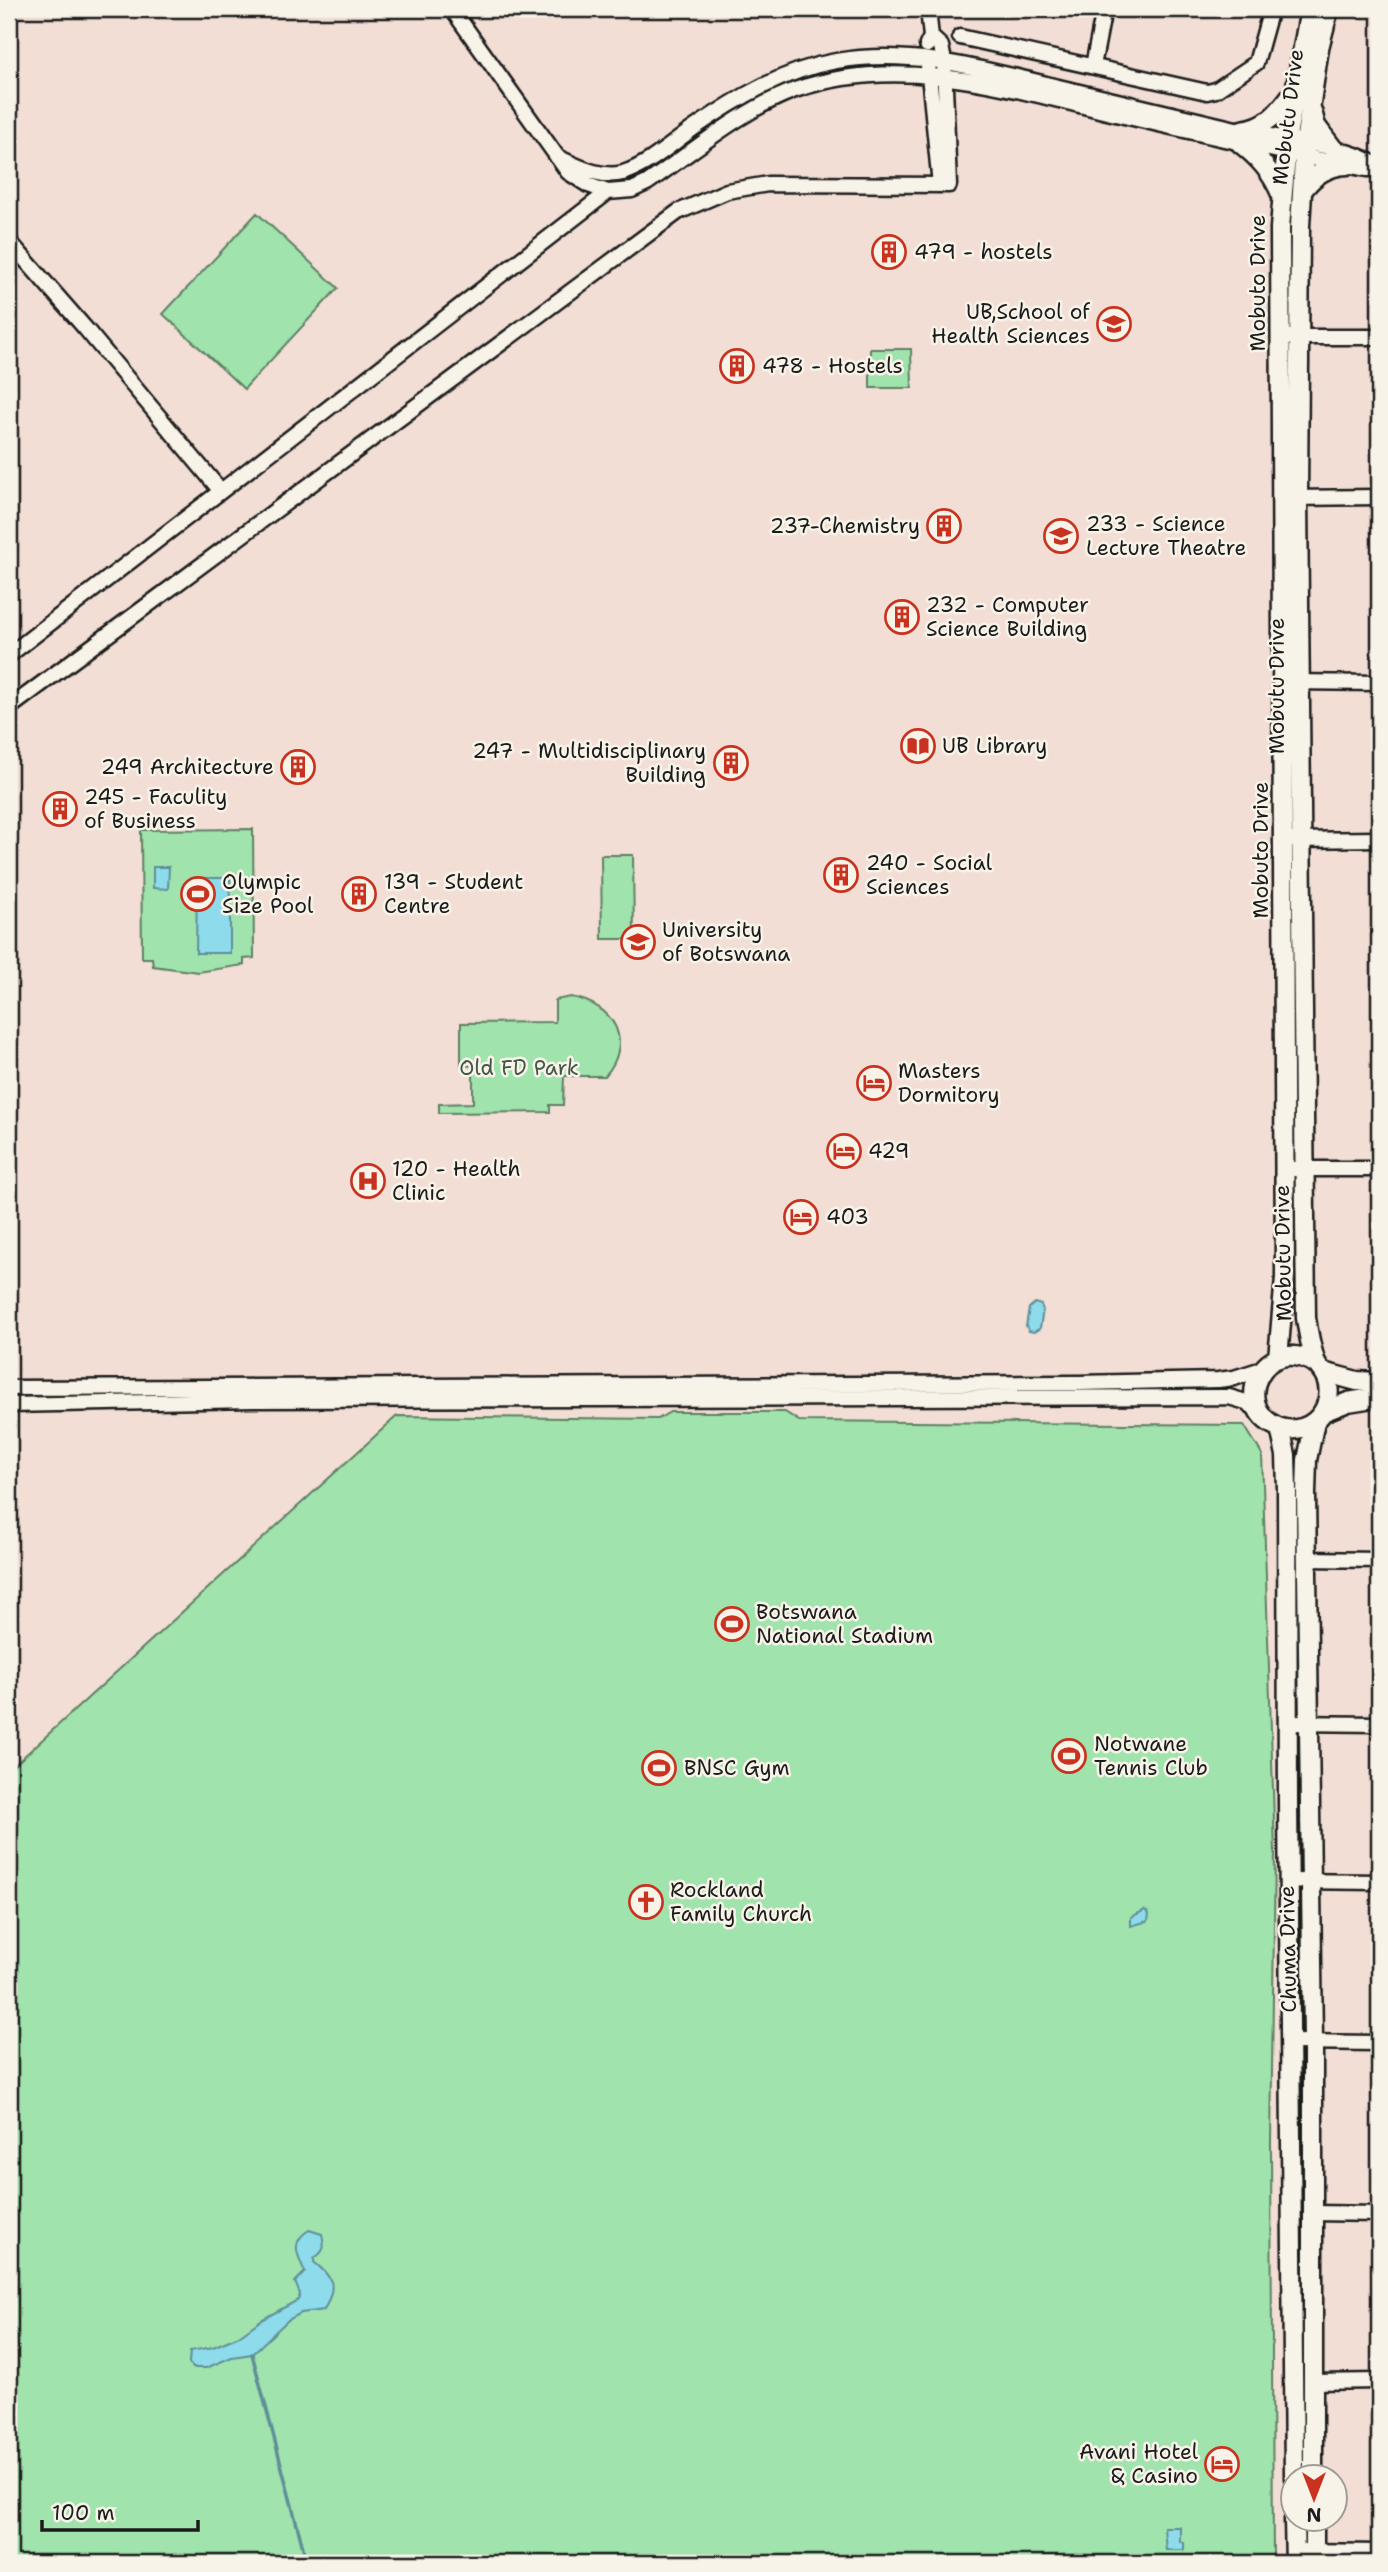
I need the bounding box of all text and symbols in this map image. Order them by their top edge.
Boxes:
street label: Mobutu Drive [1266,47,1310,187]
street label: Mobuto Drive [1244,215,1272,351]
building icon: 479 - hostels [870,233,908,271]
place label: 479 - hostels [914,238,1053,266]
place label: UB,School of Health Sciences [931,298,1090,350]
school or university icon: UB,School of Health Sciences [1095,305,1133,343]
building icon: 478 - Hostels [718,347,756,385]
place label: 478 - Hostels [762,352,903,380]
building icon: 237-Chemistry [925,507,963,545]
place label: 233 - Science Lecture Theatre [1086,510,1246,562]
place label: 237-Chemistry [770,512,920,540]
school or university icon: 233 - Science Lecture Theatre [1042,517,1080,555]
place label: 232 - Computer Science Building [926,591,1089,643]
building icon: 232 - Computer Science Building [883,598,921,636]
street label: Mobutu Drive [1263,618,1291,754]
library icon: UB Library [899,727,937,765]
place label: UB Library [942,732,1047,760]
place label: 247 - Multidisciplinary Building [472,737,706,789]
building icon: 247 - Multidisciplinary Building [712,744,750,782]
building icon: 249 Architecture [279,748,317,786]
place label: 249 Architecture [101,753,274,781]
street label: Mobuto Drive [1247,782,1275,918]
place label: 245 - Faculity of Business [84,783,227,835]
building icon: 245 - Faculity of Business [41,790,79,828]
place label: 240 - Social Sciences [866,849,993,901]
building icon: 240 - Social Sciences [822,856,860,894]
place label: Olympic Size Pool [222,868,314,920]
place label: 139 - Student Centre [384,868,523,920]
sports icon: Olympic Size Pool [179,875,217,913]
building icon: 139 - Student Centre [340,875,378,913]
place label: University of Botswana [662,916,790,968]
school or university icon: University of Botswana [619,923,657,961]
park label: Old FD Park [459,1054,579,1082]
place label: Masters Dormitory [898,1057,1000,1109]
hotel icon: Masters Dormitory [855,1064,893,1102]
hotel icon: 429 [825,1132,863,1170]
place label: 429 [868,1137,910,1165]
place label: 120 - Health Clinic [392,1155,521,1207]
hospital icon: 120 - Health Clinic [349,1162,387,1200]
street label: Mobutu Drive [1268,1184,1298,1322]
hotel icon: 403 [782,1198,820,1236]
place label: 403 [826,1203,869,1231]
place label: Botswana National Stadium [756,1598,933,1650]
sports icon: Botswana National Stadium [713,1605,751,1643]
place label: Notwane Tennis Club [1094,1730,1208,1782]
sports icon: Notwane Tennis Club [1050,1737,1088,1775]
sports icon: BNSC Gym [640,1749,678,1787]
place label: BNSC Gym [684,1754,790,1782]
place label: Rockland Family Church [670,1876,812,1928]
church icon: Rockland Family Church [627,1883,665,1921]
street label: Chuma Drive [1273,1885,1303,2013]
place label: Avani Hotel & Casino [1079,2438,1199,2490]
hotel icon: Avani Hotel & Casino [1203,2445,1241,2483]
north arrow [1280,2464,1350,2534]
scale bar [42,2488,198,2532]
text: 100 m [52,2499,115,2527]
text: N [1306,2502,1322,2527]

